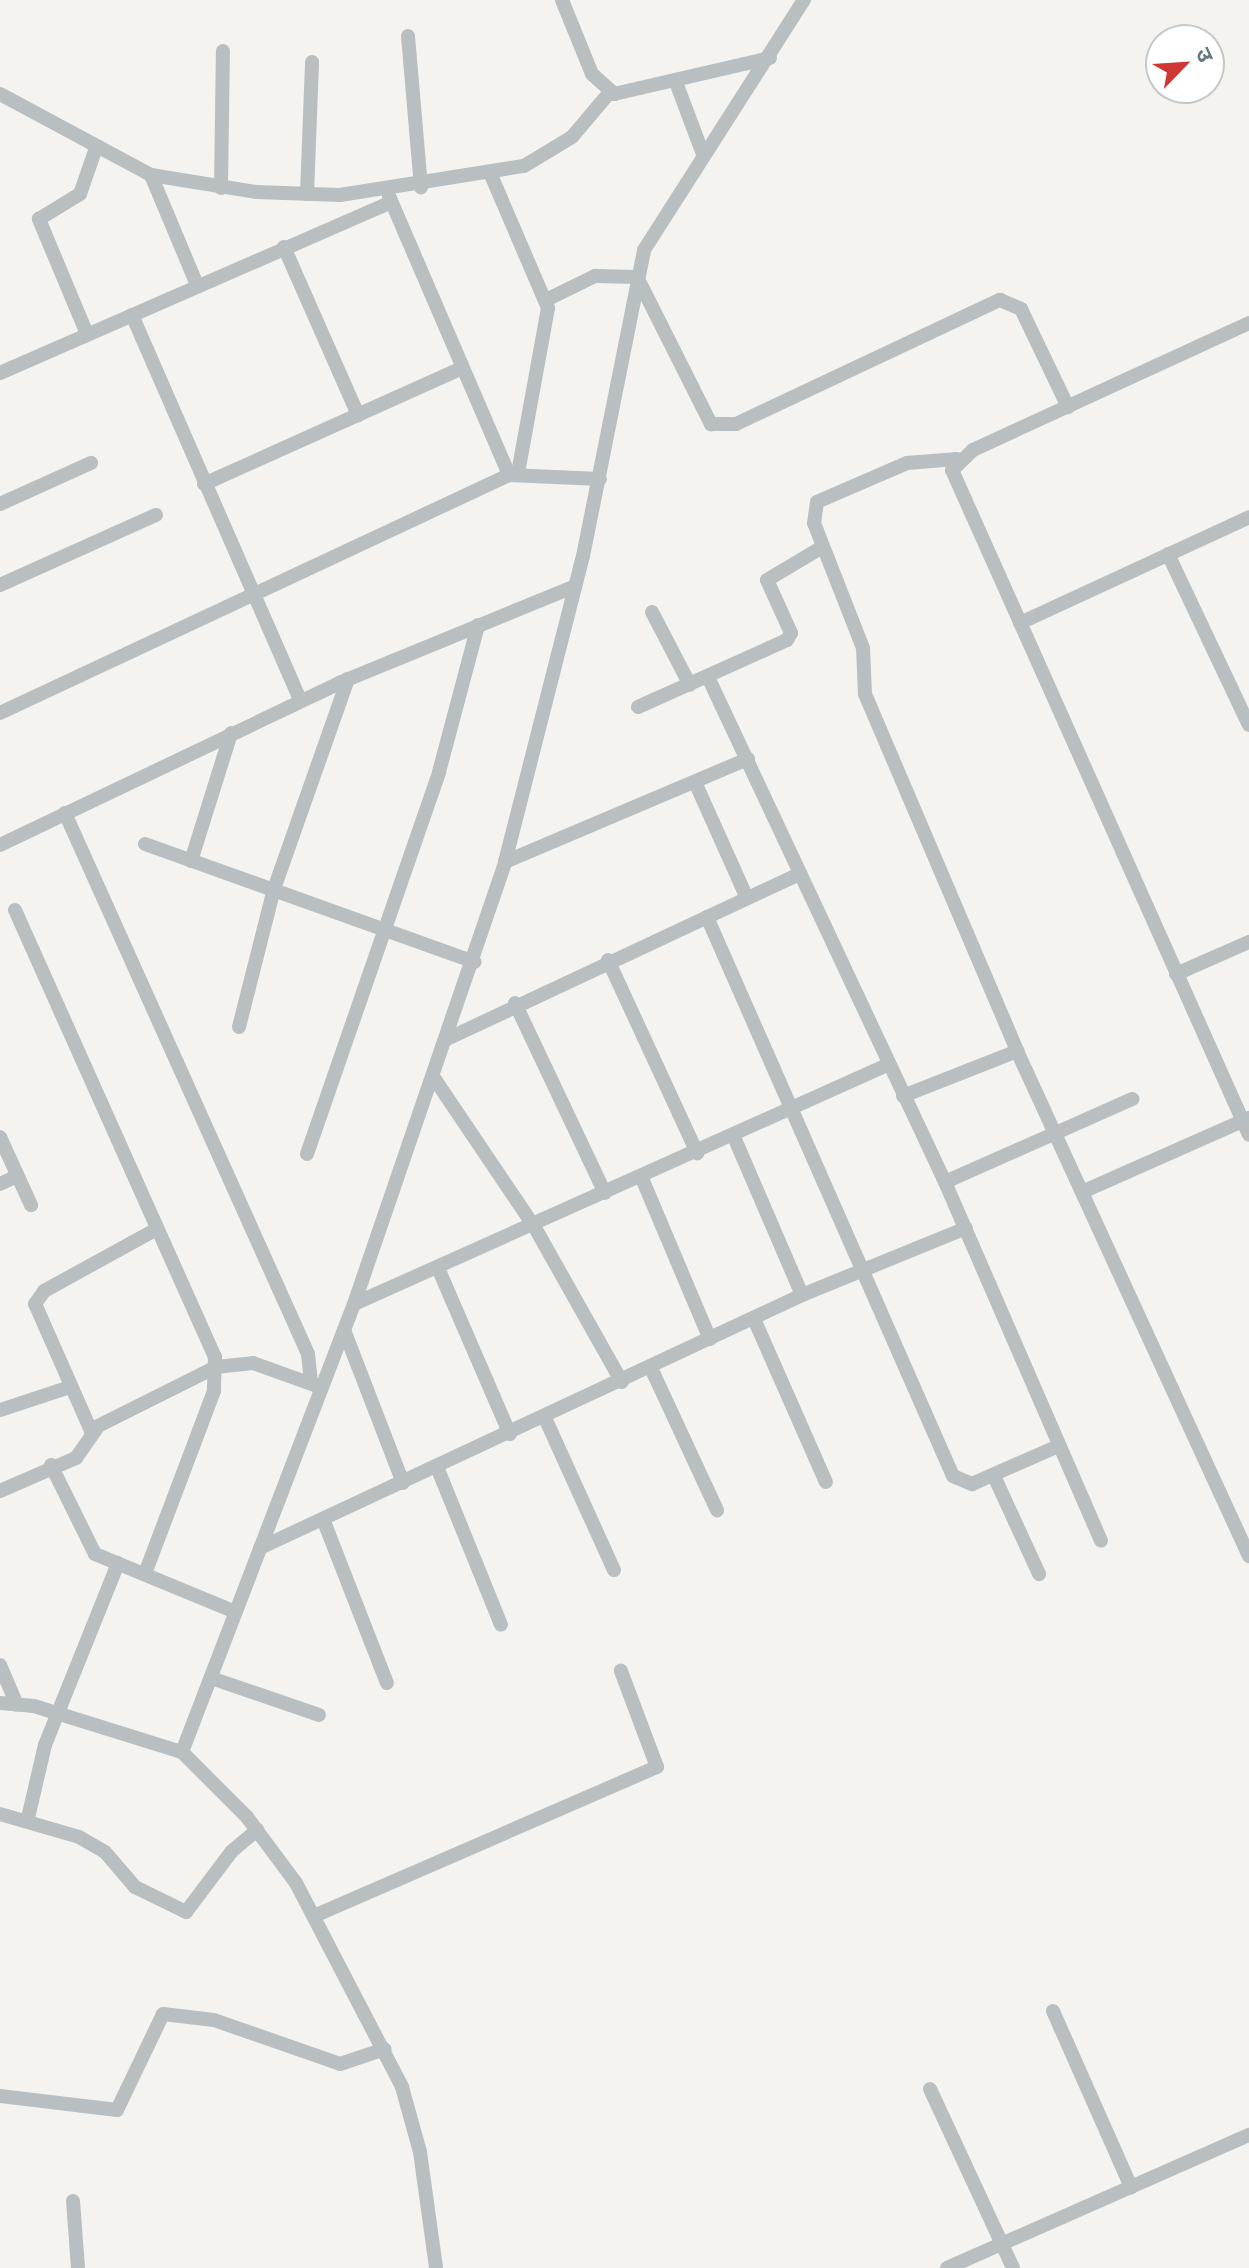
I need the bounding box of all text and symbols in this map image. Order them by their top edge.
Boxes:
north arrow [1145,24,1225,104]
text: उ [1190,43,1220,66]

